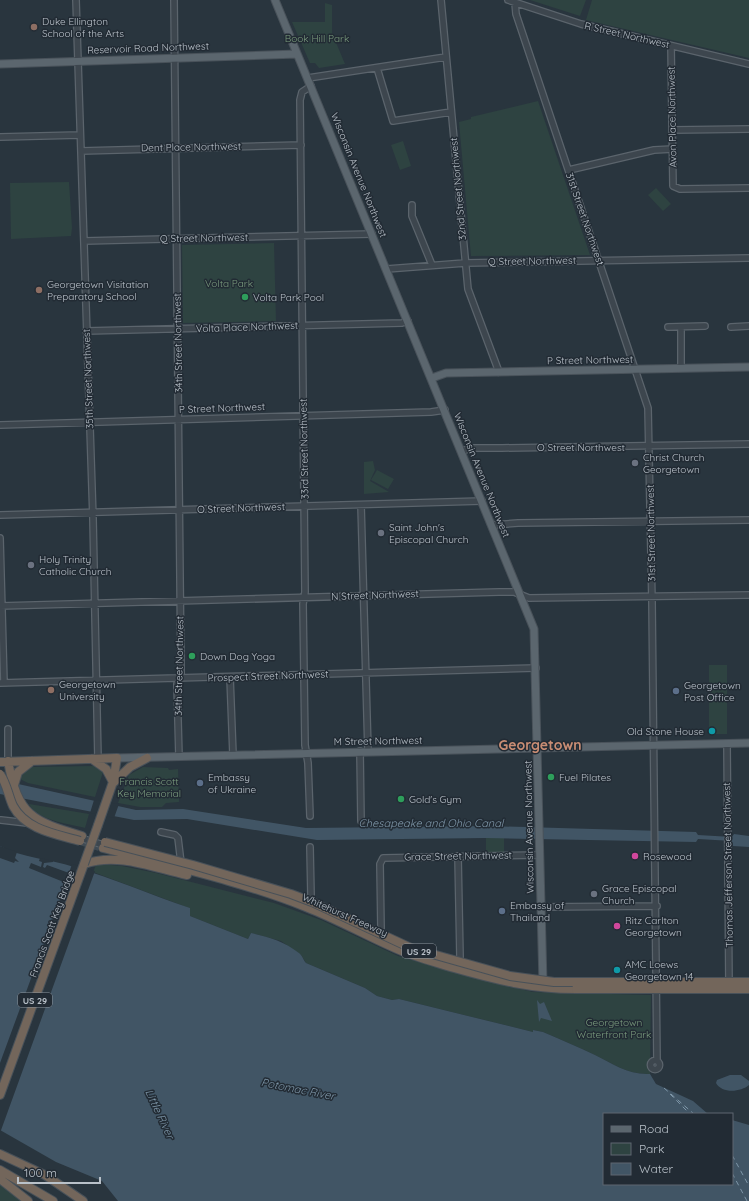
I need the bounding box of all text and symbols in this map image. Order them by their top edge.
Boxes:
place label: Duke Ellington School of the Arts [42,15,124,40]
street label: R Street Northwest [583,19,671,51]
marker: Duke Ellington School of the Arts [29,22,39,32]
park label: Book Hill Park [285,32,349,45]
street label: Reservoir Road Northwest [87,39,210,57]
street label: Avon Place Northwest [665,66,679,168]
street label: Wisconsin Avenue Northwest [328,111,390,240]
street label: 32nd Street Northwest [447,137,469,241]
street label: Dent Place Northwest [141,140,242,154]
street label: 31st Street Northwest [563,171,607,268]
street label: Q Street Northwest [160,231,249,245]
street label: Q Street Northwest [488,254,577,268]
park label: Volta Park [205,277,253,290]
place label: Georgetown Visitation Preparatory School [47,278,149,303]
marker: Georgetown Visitation Preparatory School [34,285,44,295]
place label: Volta Park Pool [253,291,324,304]
street label: 34th Street Northwest [171,292,185,393]
marker: Volta Park Pool [240,292,250,302]
street label: Volta Place Northwest [196,319,299,335]
street label: 35th Street Northwest [80,328,96,429]
street label: P Street Northwest [547,353,634,367]
street label: 33rd Street Northwest [297,398,311,499]
street label: P Street Northwest [179,400,266,416]
street label: Wisconsin Avenue Northwest [451,411,513,540]
street label: O Street Northwest [537,441,626,454]
place label: Christ Church Georgetown [643,451,704,476]
marker: Christ Church Georgetown [630,458,640,468]
street label: 31st Street Northwest [644,484,658,582]
street label: O Street Northwest [197,500,286,516]
place label: Saint John's Episcopal Church [389,521,468,546]
marker: Saint John's Episcopal Church [376,528,386,538]
place label: Holy Trinity Catholic Church [39,553,111,578]
marker: Holy Trinity Catholic Church [26,560,36,570]
street label: N Street Northwest [331,587,420,603]
street label: 34th Street Northwest [172,615,186,716]
place label: Down Dog Yoga [200,650,275,663]
marker: Down Dog Yoga [187,651,197,661]
street label: Prospect Street Northwest [207,667,329,685]
place label: Georgetown University [59,678,116,703]
place label: Georgetown Post Office [684,679,741,704]
marker: Georgetown University [46,685,56,695]
marker: Georgetown Post Office [671,686,681,696]
place label: Old Stone House [627,725,704,738]
marker: Old Stone House [707,726,717,736]
street label: M Street Northwest [334,734,423,748]
district label: Georgetown [498,736,582,754]
street label: Wisconsin Avenue Northwest [521,760,537,894]
place label: Embassy of Ukraine [208,771,257,796]
place label: Fuel Pilates [559,771,611,784]
marker: Fuel Pilates [546,772,556,782]
park label: Francis Scott Key Memorial [117,775,181,800]
marker: Embassy of Ukraine [195,778,205,788]
street label: Thomas Jefferson Street Northwest [720,782,736,948]
place label: Gold's Gym [409,793,461,806]
marker: Gold's Gym [396,794,406,804]
water label: Chesapeake and Ohio Canal [359,816,505,830]
street label: Grace Street Northwest [404,849,513,863]
place label: Rosewood [643,850,692,863]
marker: Rosewood [630,851,640,861]
street label: Francis Scott Key Bridge [27,868,78,979]
place label: Grace Episcopal Church [602,882,677,907]
marker: Grace Episcopal Church [589,889,599,899]
street label: Whitehurst Freeway [300,890,390,940]
place label: Embassy of Thailand [510,899,565,924]
marker: Embassy of Thailand [497,906,507,916]
place label: Ritz Carlton Georgetown [625,914,682,939]
marker: Ritz Carlton Georgetown [612,921,622,931]
road number: US 29 [402,944,436,958]
place label: AMC Loews Georgetown 14 [625,958,693,983]
marker: AMC Loews Georgetown 14 [612,965,622,975]
road number: US 29 [18,993,52,1007]
park label: Georgetown Waterfront Park [577,1016,651,1041]
water label: Potomac River [260,1075,338,1103]
water label: Little River [142,1087,178,1143]
legend [603,1113,733,1185]
text: Road [639,1121,669,1136]
text: Park [639,1141,664,1156]
scale bar [18,1159,100,1185]
text: Water [639,1161,674,1176]
text: 100 m [24,1165,57,1180]

